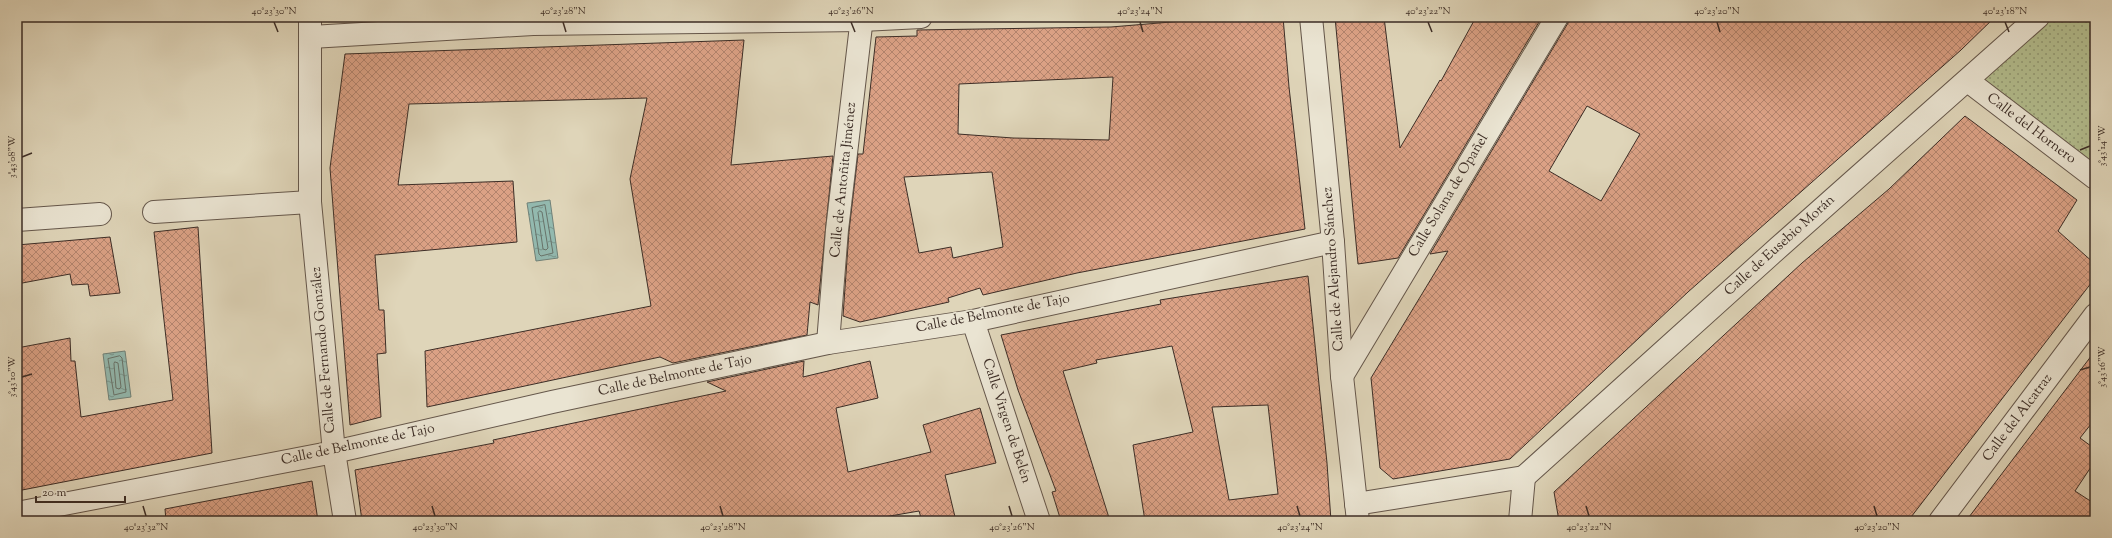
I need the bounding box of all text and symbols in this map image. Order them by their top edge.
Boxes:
text: 40°23'30"N [251,4,297,19]
text: 40°23'28"N [540,4,586,19]
text: 40°23'26"N [828,4,874,19]
text: 40°23'24"N [1117,4,1163,19]
text: 40°23'22"N [1405,4,1451,19]
text: 40°23'20"N [1694,4,1740,19]
text: 40°23'18"N [1983,4,2027,19]
street label: Calle del Hornero [1982,89,2080,170]
street label: Calle de Antoñita Jiménez [826,101,862,259]
text: 3°43'14"W [2095,125,2110,167]
street label: Calle Solana de Opañel [1404,130,1494,261]
text: 3°43'08"W [5,136,20,178]
street label: Calle de Alejandro Sánchez [1318,186,1350,352]
street label: Calle de Eusebio Morán [1720,191,1840,301]
street label: Calle de Fernando González [307,266,341,434]
street label: Calle de Belmonte de Tajo [914,289,1072,339]
text: 3°43'16"W [2095,346,2110,388]
street label: Calle de Belmonte de Tajo [596,350,754,402]
text: 3°43'10"W [5,356,20,398]
street label: Calle Virgen de Belén [976,356,1036,486]
street label: Calle del Alcatraz [1978,370,2058,466]
street label: Calle de Belmonte de Tajo [279,419,437,471]
scale bar [36,478,125,504]
text: 20 m [42,484,67,502]
text: 40°23'32"N [124,520,168,535]
text: 40°23'30"N [412,520,458,535]
text: 40°23'28"N [700,520,746,535]
text: 40°23'26"N [989,520,1035,535]
text: 40°23'24"N [1277,520,1323,535]
text: 40°23'22"N [1566,520,1612,535]
text: 40°23'20"N [1854,520,1900,535]

